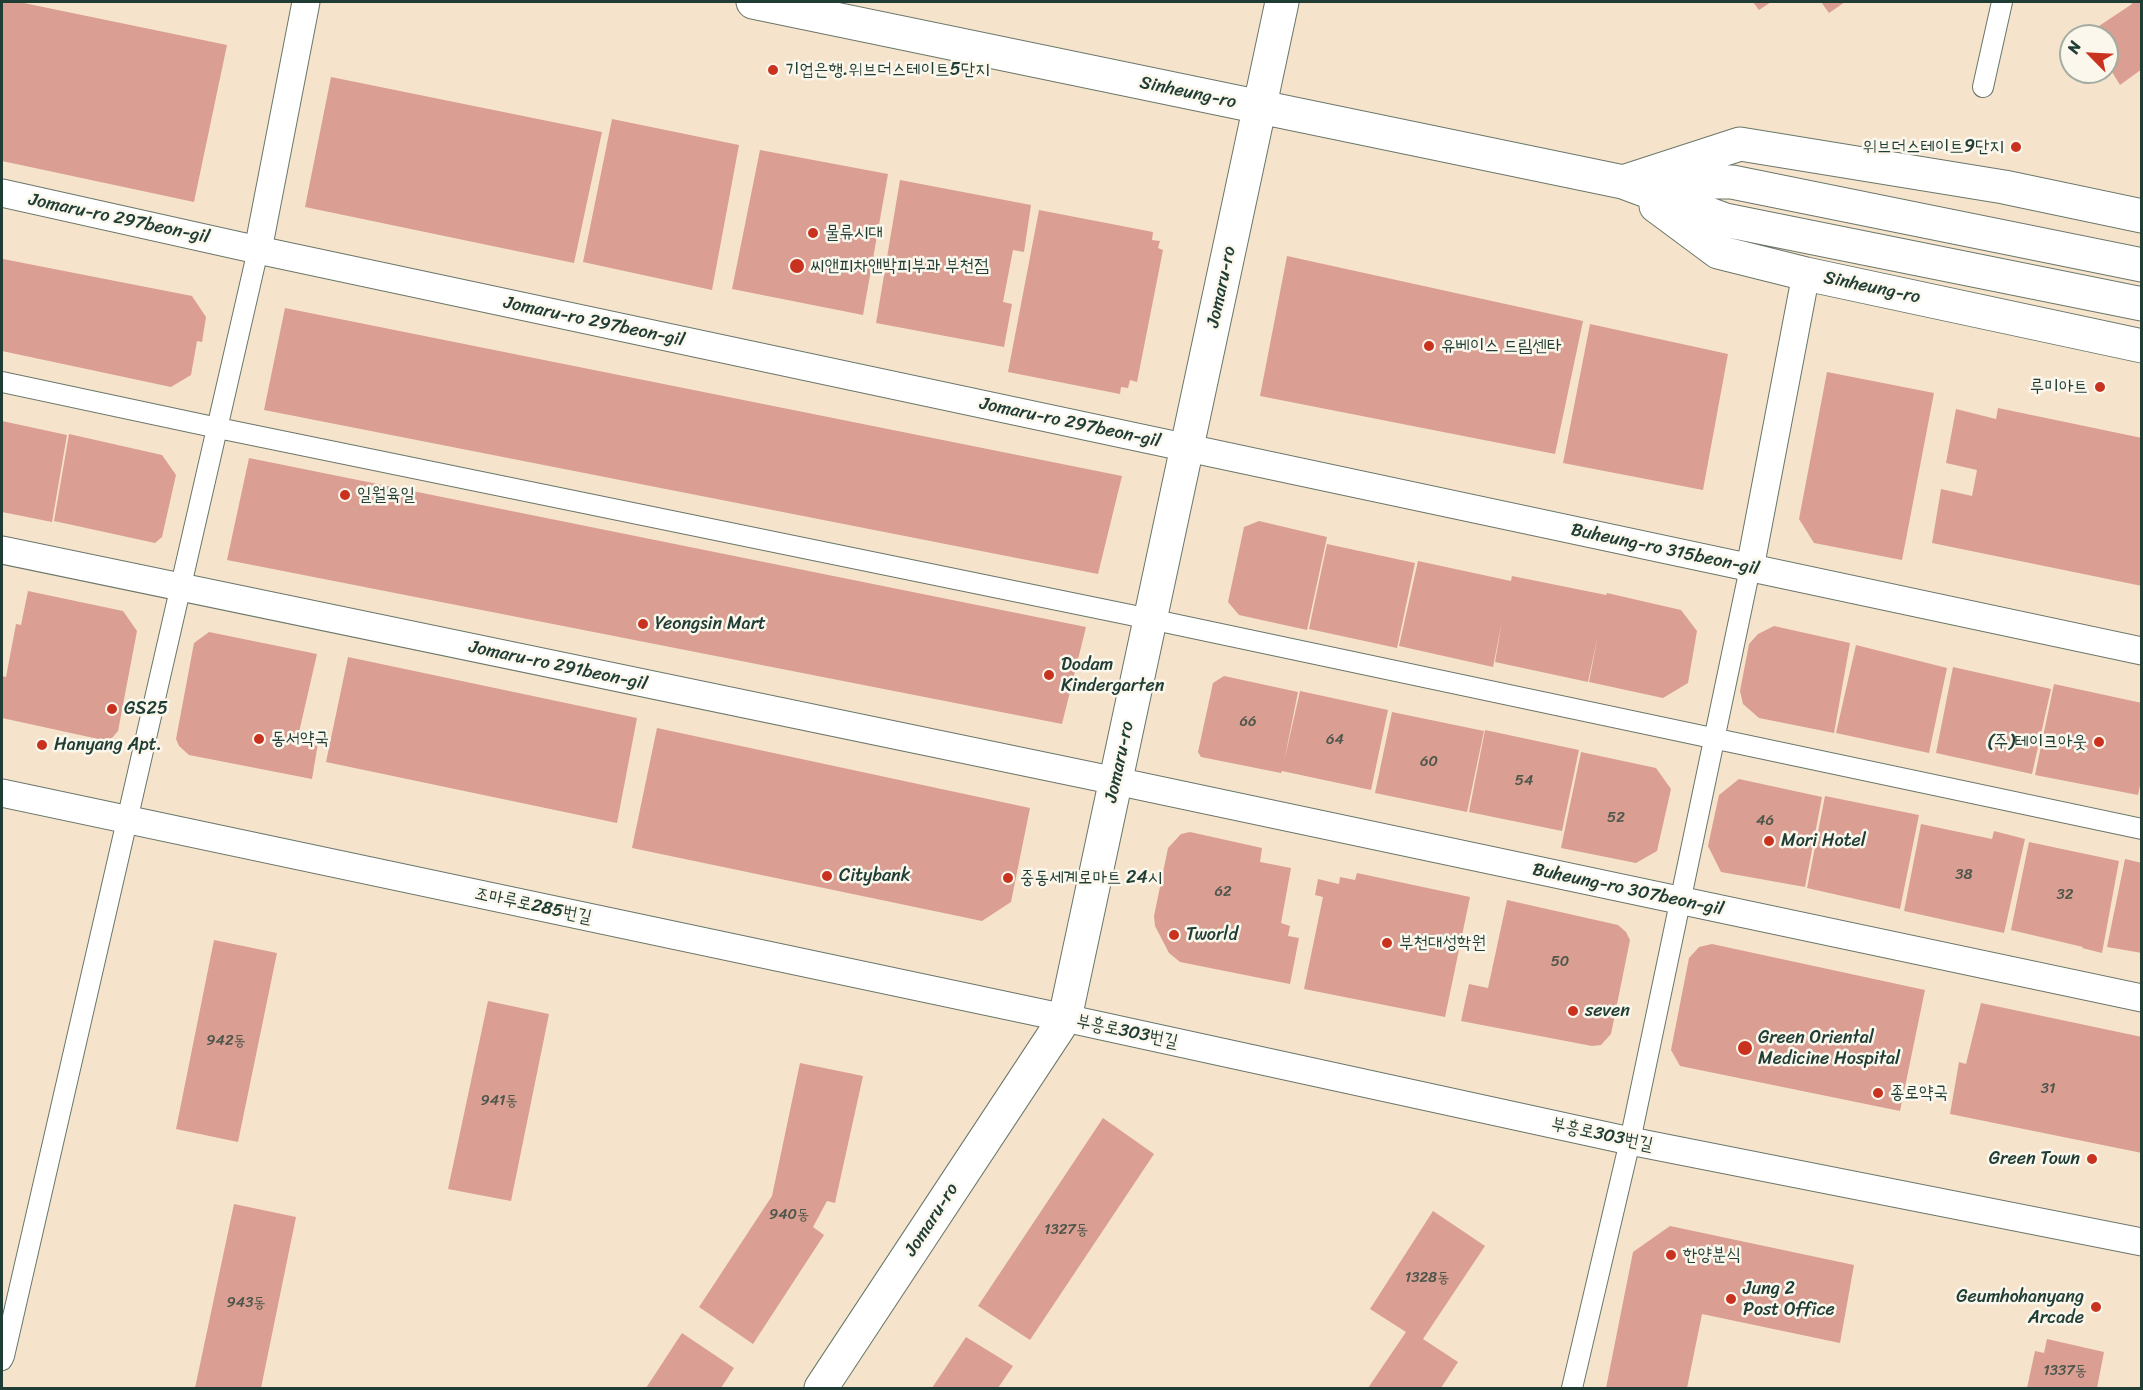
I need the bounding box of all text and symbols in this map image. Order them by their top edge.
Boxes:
north arrow [2059,24,2119,84]
text: N [2058,36,2089,58]
place label: 기업은행.위브더스테이트5단지 [785,59,990,81]
marker: 기업은행.위브더스테이트5단지 [766,63,780,77]
street label: Sinheung-ro [1138,72,1238,114]
place label: 위브더스테이트9단지 [1863,136,2004,158]
marker: 위브더스테이트9단지 [2009,140,2023,154]
street label: Jomaru-ro 297beon-gil [27,189,211,249]
place label: 물류시대 [825,222,883,244]
marker: 물류시대 [806,226,820,240]
street label: Jomaru-ro [1203,244,1241,330]
place label: 씨앤피차앤박피부과 부천점 [810,255,988,277]
marker: 씨앤피차앤박피부과 부천점 [788,257,806,275]
street label: Sinheung-ro [1822,267,1922,309]
street label: Jomaru-ro 297beon-gil [502,292,686,352]
place label: 유베이스 드림센타 [1441,335,1562,357]
marker: 유베이스 드림센타 [1422,339,1436,353]
place label: 루미아트 [2030,376,2088,398]
marker: 루미아트 [2093,380,2107,394]
street label: Jomaru-ro 297beon-gil [978,393,1162,453]
place label: 일월육일 [357,484,415,506]
marker: 일월육일 [338,488,352,502]
street label: Buheung-ro 315beon-gil [1569,519,1761,581]
place label: Yeongsin Mart [655,613,766,635]
marker: Yeongsin Mart [636,617,650,631]
street label: Jomaru-ro 291beon-gil [467,637,649,695]
place label: Dodam Kindergarten [1061,654,1164,696]
marker: Dodam Kindergarten [1042,668,1056,682]
place label: GS25 [124,698,168,720]
marker: GS25 [105,702,119,716]
house number: 66 [1239,713,1257,731]
street label: Jomaru-ro [1101,719,1139,805]
place label: 동서약국 [271,728,329,750]
house number: 64 [1326,731,1344,749]
place label: (주)테이크아웃 [1987,731,2087,753]
marker: 동서약국 [252,732,266,746]
place label: Hanyang Apt. [54,734,162,756]
marker: (주)테이크아웃 [2092,735,2106,749]
marker: Hanyang Apt. [35,738,49,752]
house number: 60 [1420,753,1438,771]
house number: 54 [1515,772,1533,790]
house number: 52 [1607,809,1625,827]
house number: 46 [1756,812,1774,830]
place label: Mori Hotel [1781,830,1866,852]
marker: Mori Hotel [1762,834,1776,848]
street label: Buheung-ro 307beon-gil [1531,859,1725,921]
place label: Citybank [839,865,910,887]
house number: 38 [1955,866,1973,884]
place label: 중동세계로마트 24시 [1020,867,1162,889]
marker: Citybank [820,869,834,883]
marker: 중동세계로마트 24시 [1001,871,1015,885]
street label: 조마루로285번길 [472,883,594,929]
house number: 62 [1214,883,1232,901]
house number: 32 [2057,886,2073,904]
place label: Tworld [1186,924,1238,946]
marker: Tworld [1167,928,1181,942]
place label: 부천대성학원 [1399,932,1486,954]
marker: 부천대성학원 [1380,936,1394,950]
house number: 50 [1551,953,1569,971]
place label: seven [1585,1000,1630,1022]
marker: seven [1566,1004,1580,1018]
street label: 부흥로303번길 [1074,1011,1180,1053]
place label: Green Oriental Medicine Hospital [1758,1027,1900,1070]
house number: 942동 [206,1032,246,1050]
marker: Green Oriental Medicine Hospital [1736,1039,1754,1057]
house number: 31 [2041,1080,2055,1098]
place label: 종로약국 [1890,1082,1948,1104]
marker: 종로약국 [1871,1086,1885,1100]
house number: 941동 [480,1092,518,1110]
street label: 부흥로303번길 [1549,1114,1655,1156]
place label: Green Town [1989,1148,2080,1170]
marker: Green Town [2085,1152,2099,1166]
street label: Jomaru-ro [901,1180,963,1260]
house number: 940동 [769,1206,809,1224]
house number: 1327동 [1044,1221,1088,1239]
place label: 한양분식 [1683,1244,1741,1266]
marker: 한양분식 [1664,1248,1678,1262]
house number: 1328동 [1405,1269,1449,1287]
place label: Jung 2 Post Office [1743,1278,1835,1320]
place label: Geumhohanyang Arcade [1956,1286,2084,1328]
marker: Jung 2 Post Office [1724,1292,1738,1306]
house number: 943동 [227,1294,265,1312]
marker: Geumhohanyang Arcade [2089,1300,2103,1314]
house number: 1337동 [2043,1362,2087,1380]

